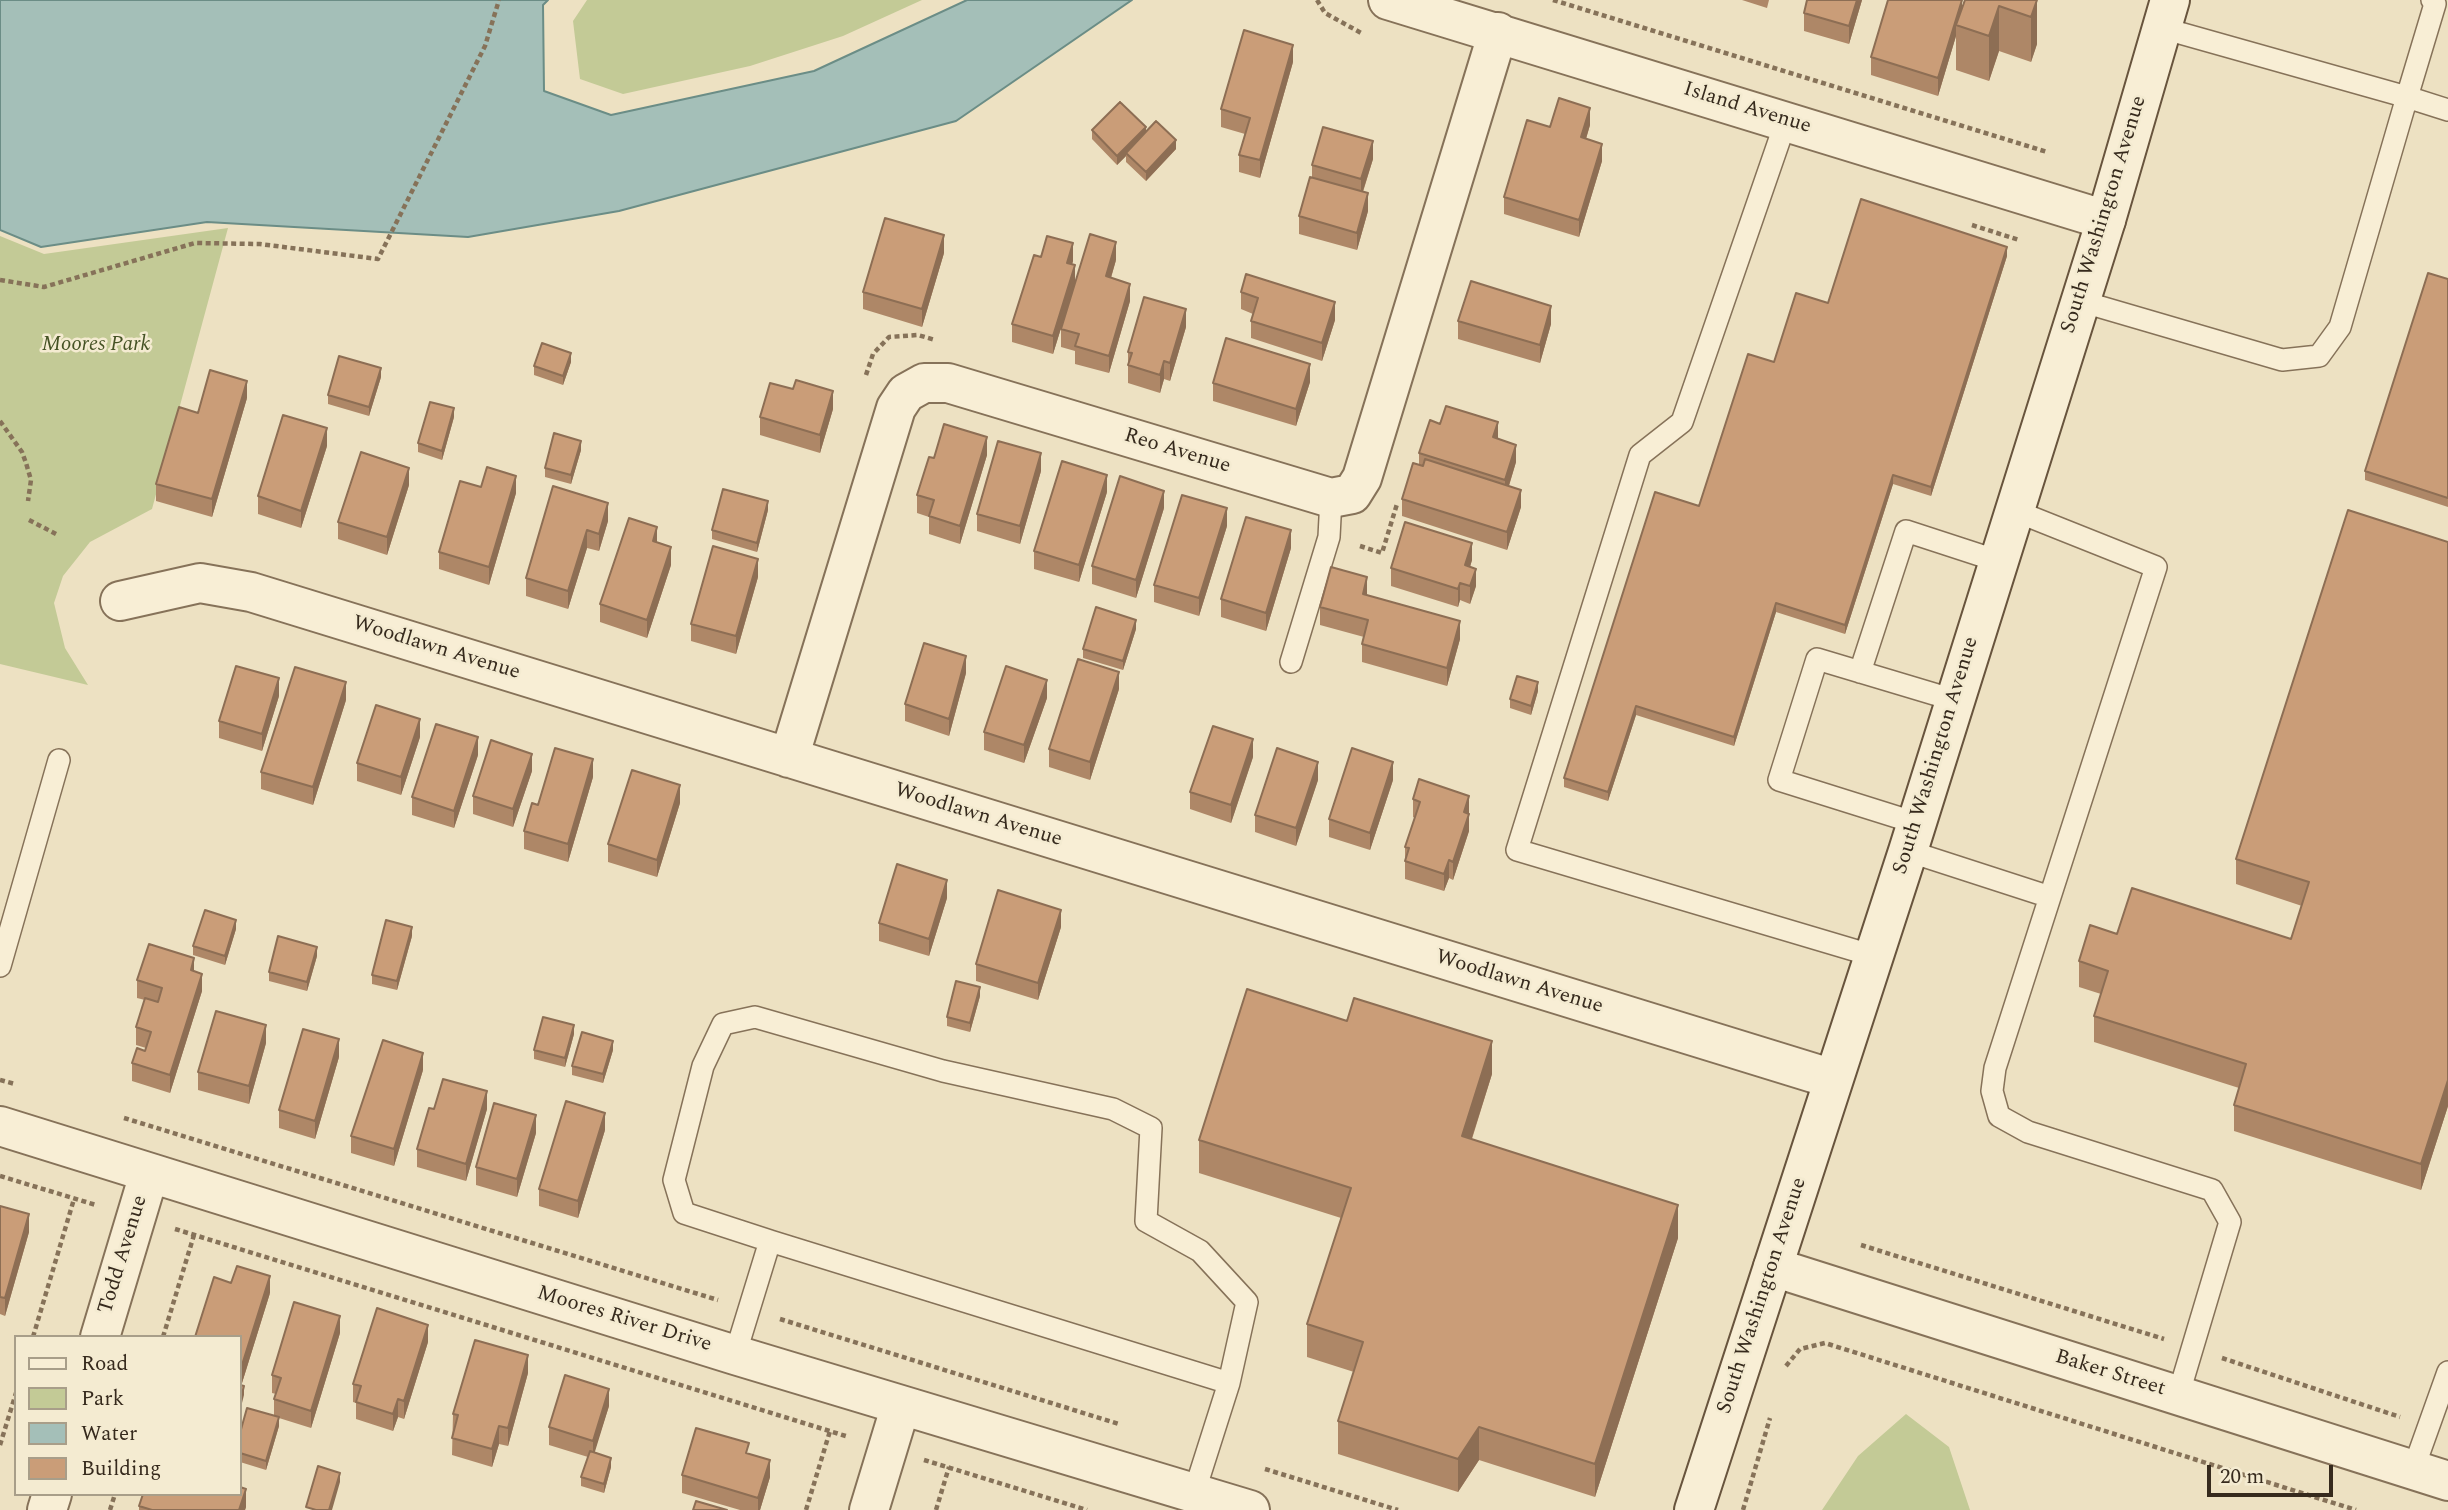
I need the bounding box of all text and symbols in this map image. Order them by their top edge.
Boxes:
street label: Island Avenue [1680,78,1814,140]
street label: South Washington Avenue [2057,93,2153,337]
park label: Moores Park [42,333,150,359]
street label: Reo Avenue [1121,424,1233,480]
street label: Woodlawn Avenue [349,612,523,686]
street label: South Washington Avenue [1889,634,1985,878]
street label: Woodlawn Avenue [891,779,1065,853]
street label: Woodlawn Avenue [1432,946,1606,1020]
street label: South Washington Avenue [1713,1175,1813,1417]
street label: Todd Avenue [94,1193,154,1317]
street label: Moores River Drive [534,1281,714,1359]
legend [14,1335,242,1496]
street label: Baker Street [2052,1345,2168,1403]
text: Road [81,1348,128,1380]
text: Park [81,1383,124,1415]
text: Water [81,1418,137,1450]
scale bar [2210,1450,2336,1494]
text: Building [81,1453,161,1485]
text: 20 m [2220,1461,2264,1493]

